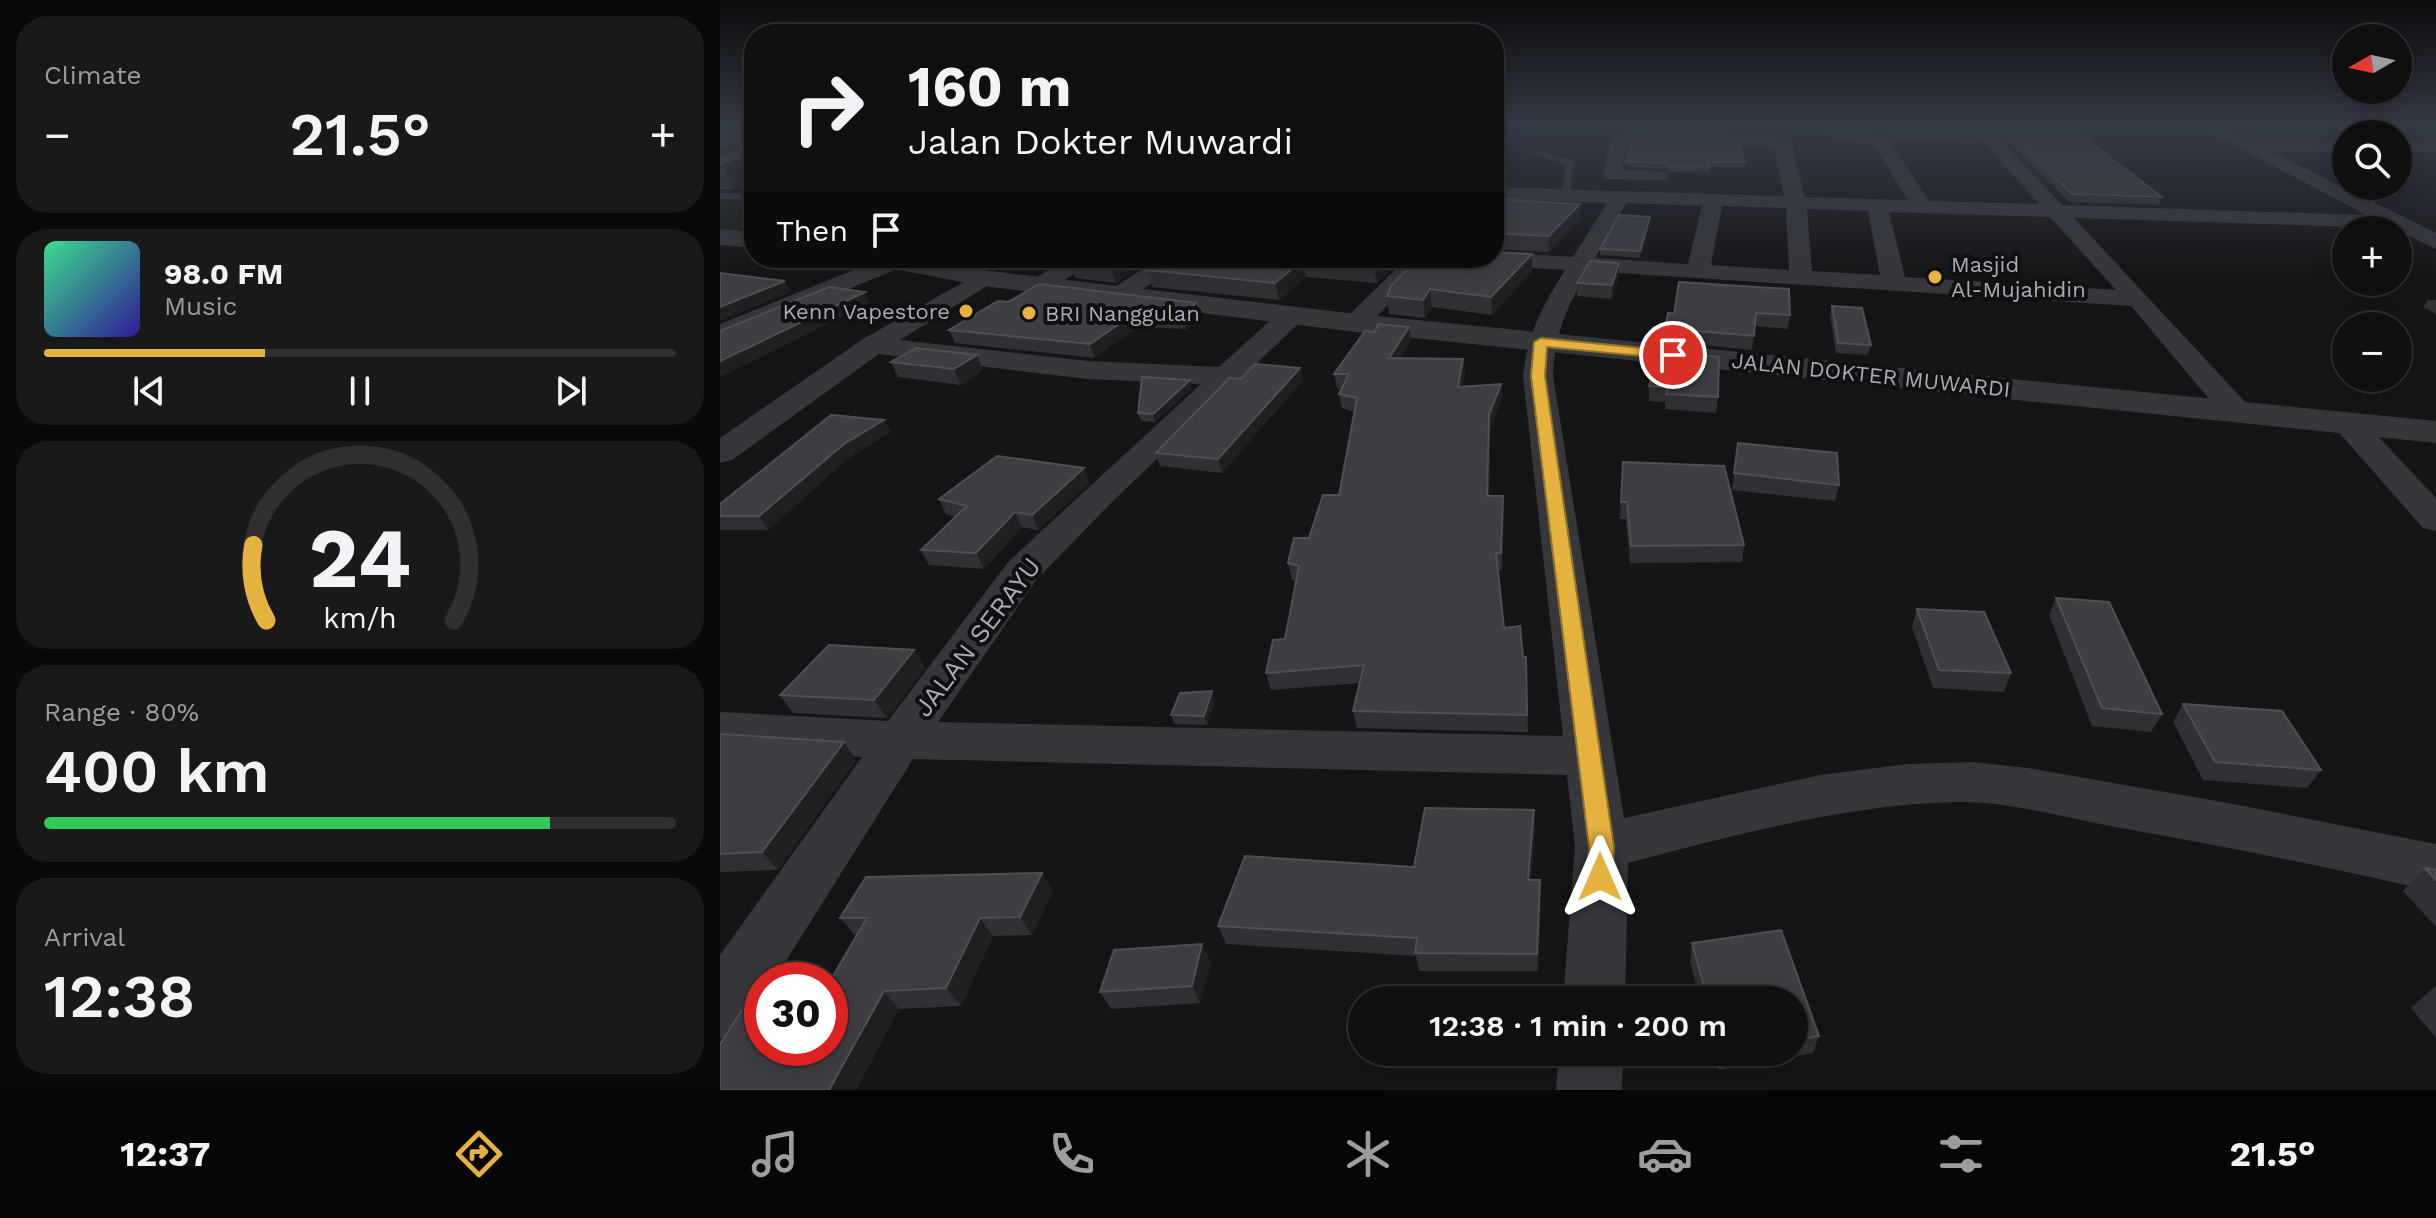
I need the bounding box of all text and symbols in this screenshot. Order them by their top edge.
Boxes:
north arrow [2332,24,2412,104]
map controls [2332,24,2412,392]
text: 160 m [908,54,1071,120]
icon: right [776,56,880,160]
text: Climate [44,60,142,90]
text: 21.5° [289,99,431,170]
text: − [44,109,71,161]
text: + [649,109,676,161]
button: search [2332,120,2412,200]
text: Jalan Dokter Muwardi [908,121,1293,163]
icon: arrive [864,208,908,252]
text: Then [776,213,848,248]
button: + [2332,216,2412,296]
place label: Masjid Al-Mujahidin [1951,252,2086,302]
text: 98.0 FM [164,256,283,291]
marker: Masjid Al-Mujahidin [1926,268,1944,286]
text: Music [164,291,237,321]
place label: Kenn Vapestore [783,299,950,324]
place label: BRI Nanggulan [1045,301,1200,326]
marker: Kenn Vapestore [957,302,975,320]
marker: BRI Nanggulan [1020,304,1038,322]
button: − [2332,312,2412,392]
pin [1639,321,1707,389]
icon: arrive [1651,333,1695,377]
street label: JALAN DOKTER MUWARDI [1730,348,2012,402]
icon: previous [127,369,171,413]
icon: pause [338,369,382,413]
icon: next [549,369,593,413]
text: 24 [309,510,411,607]
street label: JALAN SERAYU [907,552,1047,722]
text: km/h [323,601,397,635]
text: Range · 80% [44,697,199,727]
text: 400 km [44,736,269,807]
position arrow [1558,835,1642,919]
text: Arrival [44,922,125,952]
text: 12:38 [44,961,195,1032]
speed limit sign: 30 [744,962,848,1066]
text: 12:38 · 1 min · 200 m [1429,1008,1727,1043]
icon: directions [451,1126,507,1182]
icon: music [747,1126,803,1182]
icon: phone [1044,1126,1100,1182]
icon: climate [1340,1126,1396,1182]
icon: car [1637,1126,1693,1182]
icon: filters [1933,1126,1989,1182]
text: 12:37 [120,1133,210,1175]
text: 21.5° [2229,1133,2316,1175]

